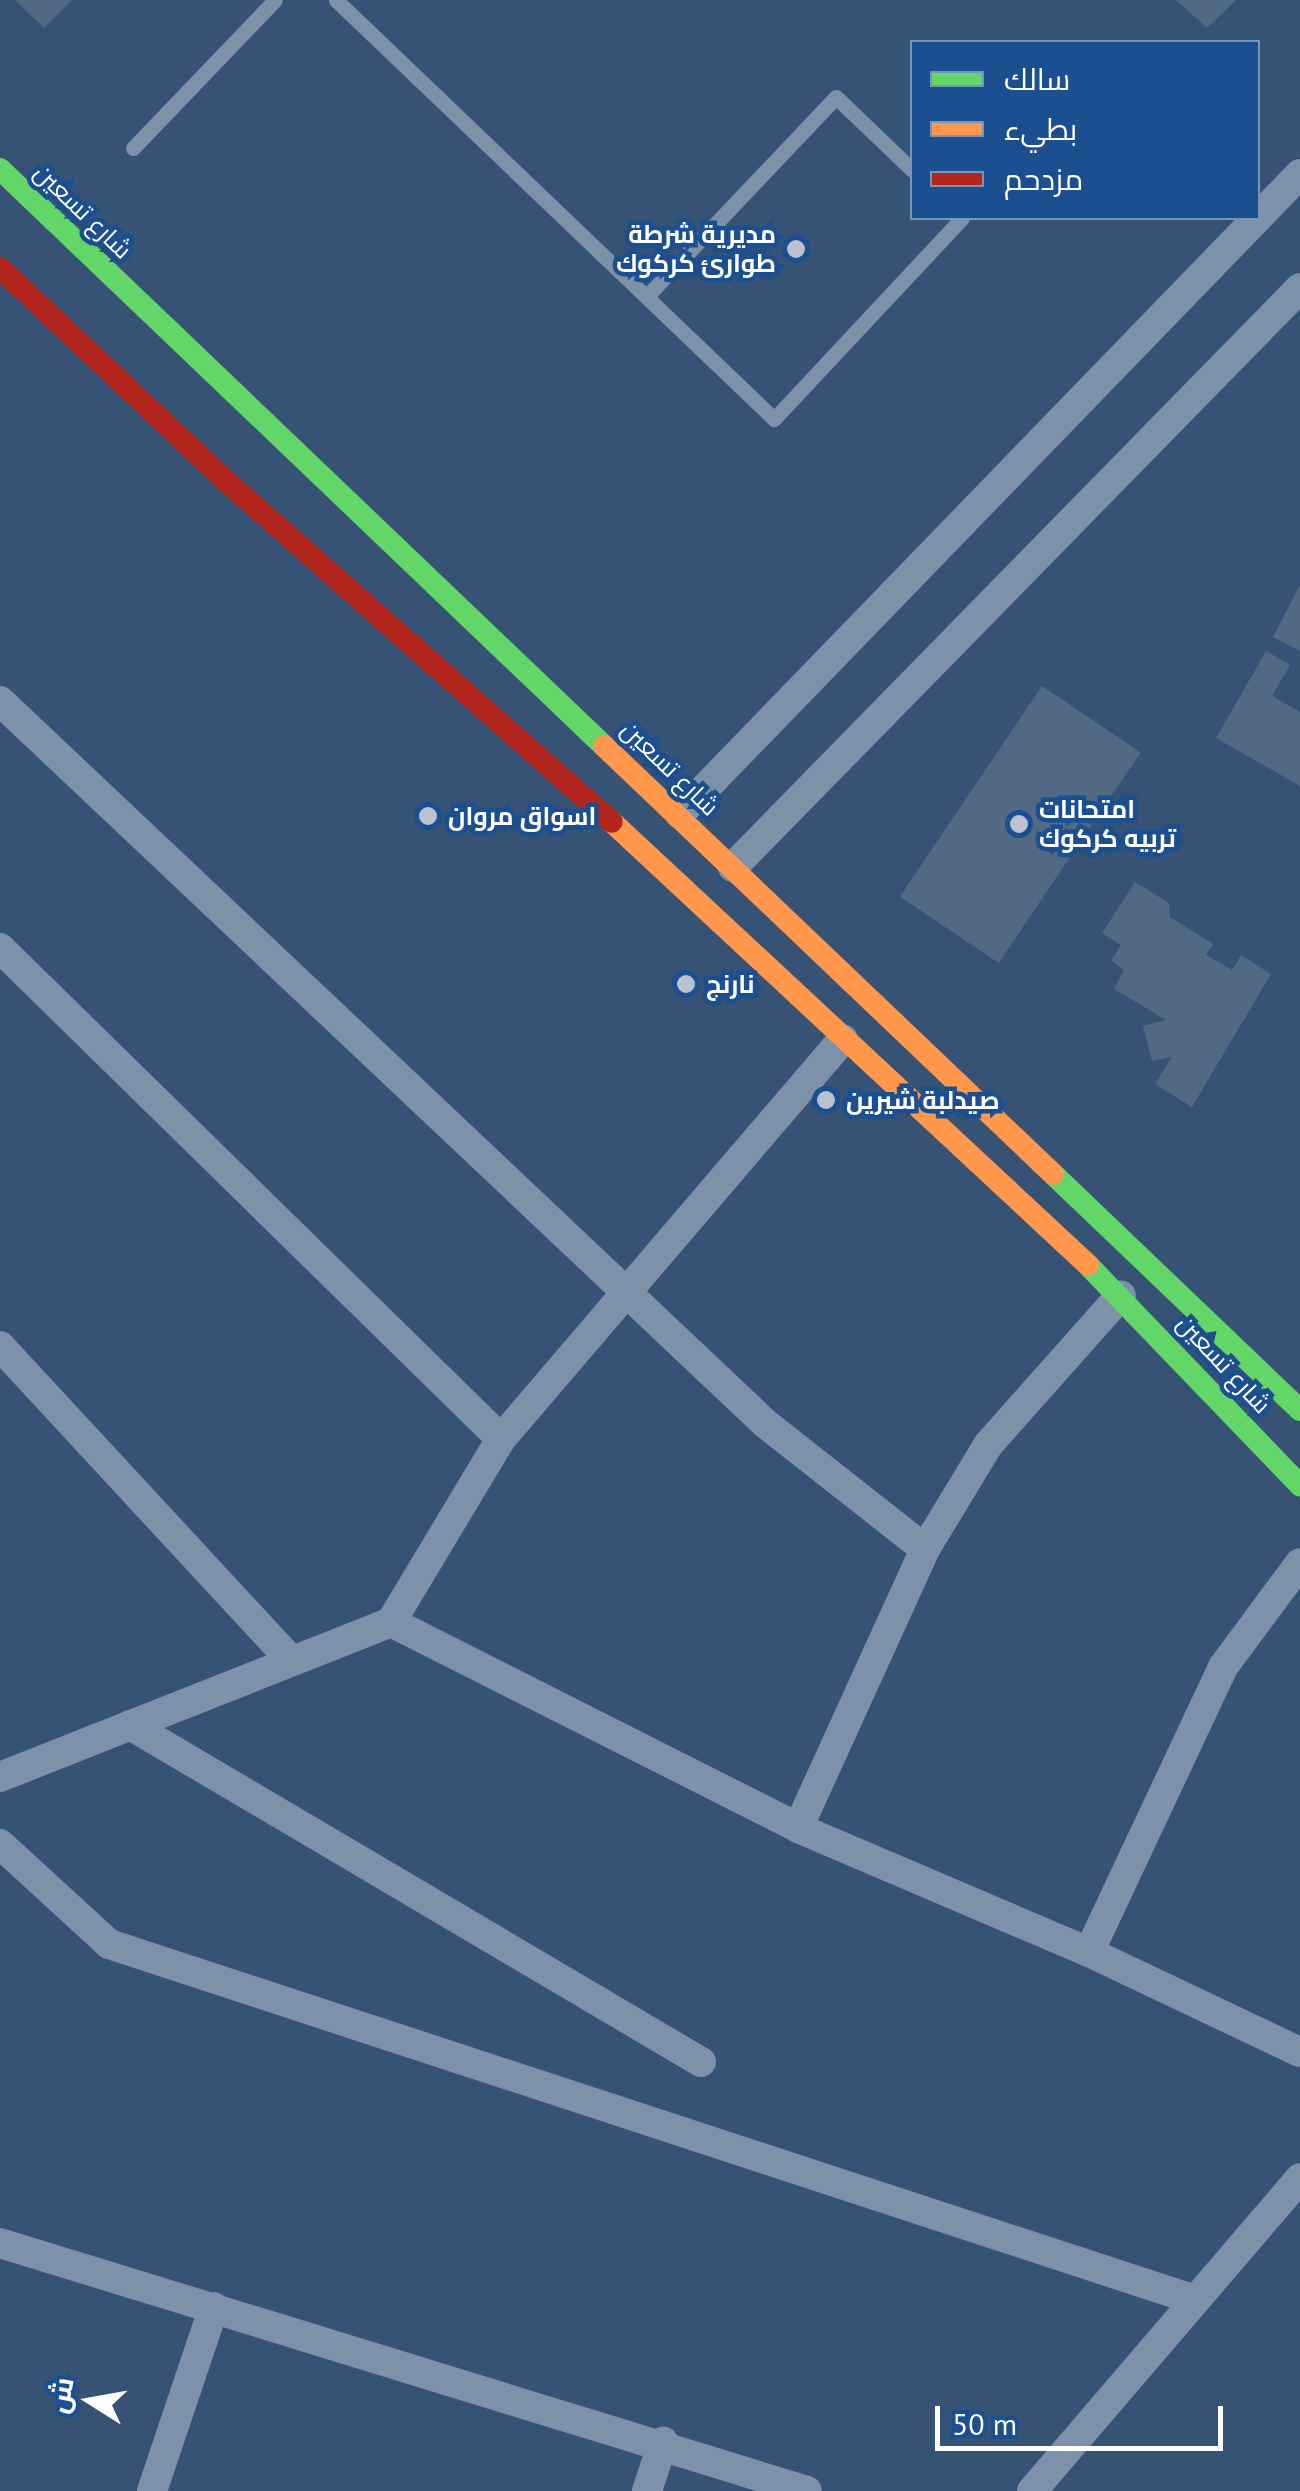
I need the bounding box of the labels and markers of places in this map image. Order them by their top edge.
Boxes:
place label: مديرية شرطة طوارئ كركوك [616,220,776,279]
marker: مديرية شرطة طوارئ كركوك [785,238,807,260]
place label: امتحانات تربيه كركوك [1039,795,1176,854]
place label: اسواق مروان [448,801,596,831]
marker: اسواق مروان [417,805,439,827]
marker: امتحانات تربيه كركوك [1008,813,1030,835]
place label: نارنج [706,969,754,999]
marker: نارنج [675,973,697,995]
place label: صيدلبة شيرين [846,1085,1000,1115]
marker: صيدلبة شيرين [815,1089,837,1111]

